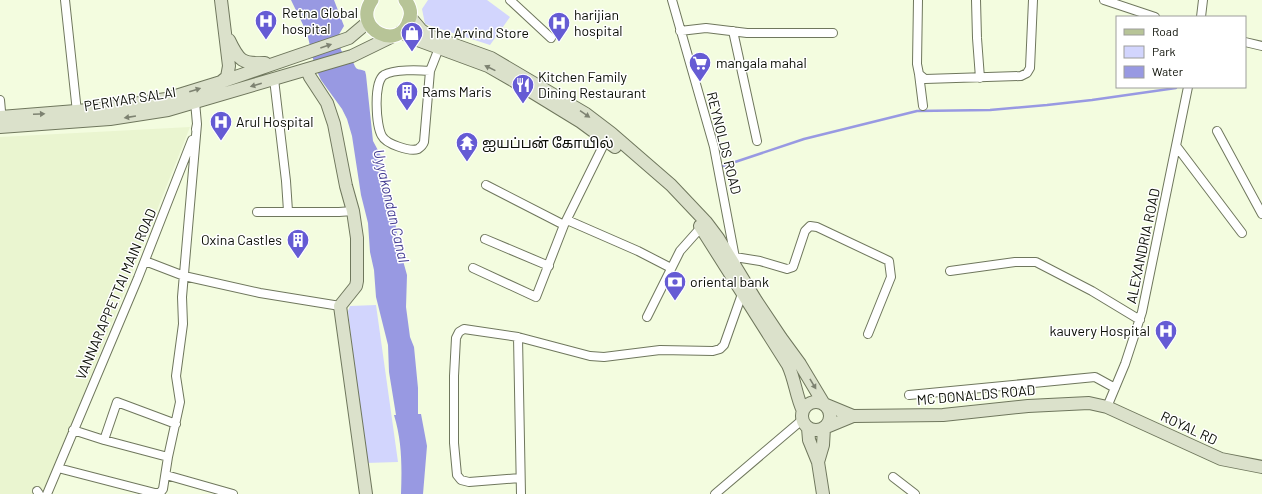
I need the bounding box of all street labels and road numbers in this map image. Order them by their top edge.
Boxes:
street label: PERIYAR SALAI [83,83,177,114]
street label: REYNOLDS ROAD [704,90,745,196]
street label: ALEXANDRIA ROAD [1122,187,1163,305]
street label: VANNARAPPETTAI MAIN ROAD [72,206,159,382]
street label: MC DONALDS ROAD [916,381,1036,408]
street label: ROYAL RD [1158,407,1220,448]

